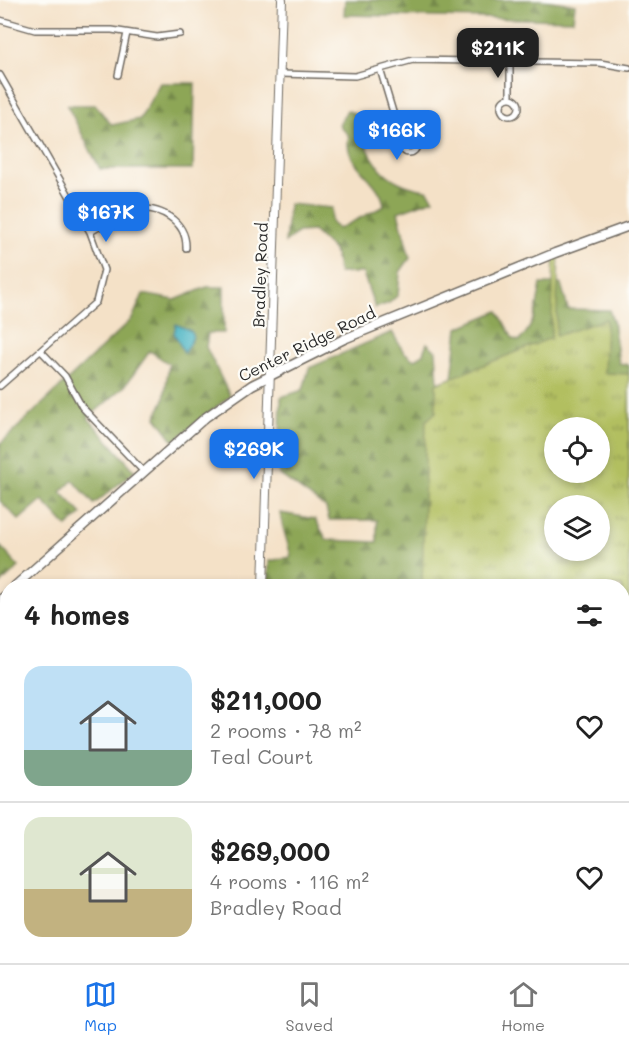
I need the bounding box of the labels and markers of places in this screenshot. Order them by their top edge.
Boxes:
pin: $211K [456,28,540,79]
pin: $166K [355,110,439,161]
pin: $167K [64,192,148,243]
pin: $269K [212,429,296,480]

